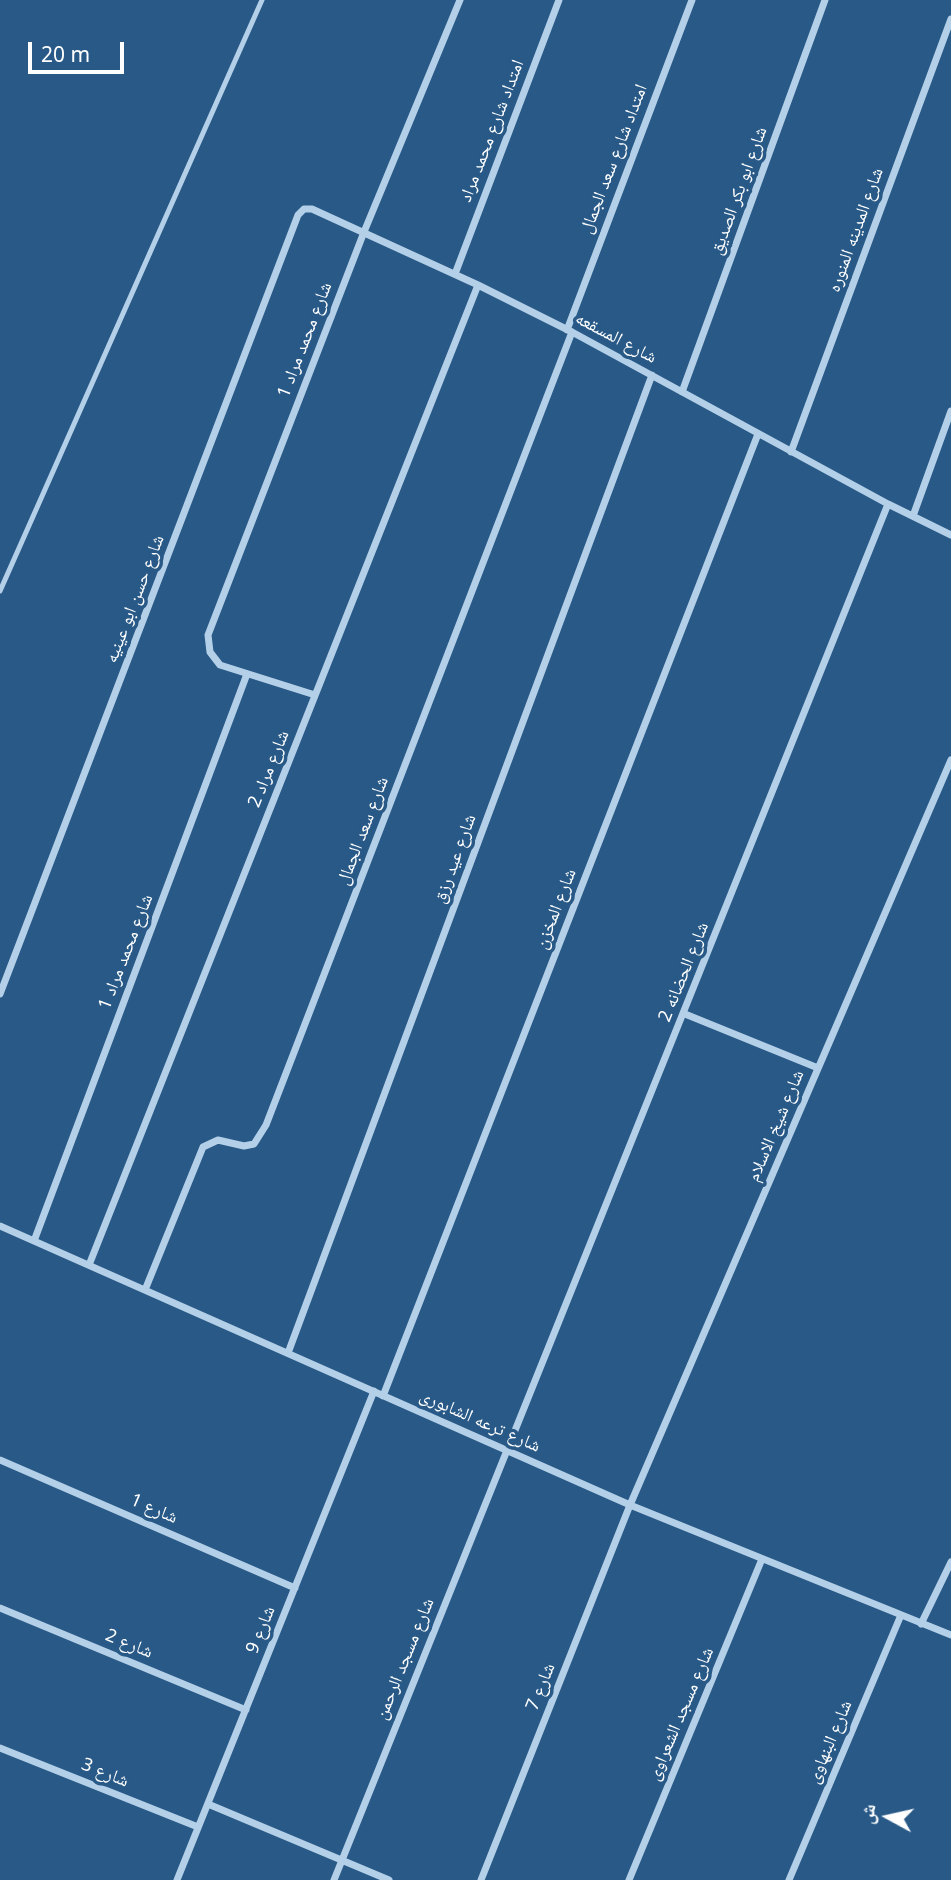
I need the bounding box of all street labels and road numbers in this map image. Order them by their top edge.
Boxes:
street label: امتداد شارع محمد مراد [455,57,529,205]
street label: امتداد شارع سعد الجمال [576,81,652,237]
street label: شارع ابو بكر الصديق [706,124,772,258]
street label: شارع المدينه المنوره [823,165,889,295]
street label: شارع محمد مراد 1 [273,279,337,401]
street label: شارع المسقعه [572,308,660,368]
street label: شارع حسن ابو عينيه [101,532,169,666]
street label: شارع مراد 2 [244,727,294,811]
street label: شارع سعد الجمال [332,774,394,888]
street label: شارع عيد رزق [429,812,481,906]
street label: شارع المخزن [531,866,581,952]
street label: شارع محمد مراد 1 [94,891,158,1013]
street label: شارع الحضانه 2 [654,919,714,1025]
street label: شارع شيخ الاسلام [743,1067,809,1185]
street label: شارع ترعه الشابورى [416,1385,544,1457]
street label: شارع 1 [127,1489,181,1529]
street label: شارع مسجد الرحمن [371,1595,439,1723]
street label: شارع 9 [242,1603,280,1657]
street label: شارع 2 [102,1625,156,1663]
street label: شارع مسجد الشعراوى [643,1644,719,1784]
street label: شارع 7 [522,1660,560,1714]
street label: شارع البنهاوى [803,1697,857,1787]
street label: شارع 3 [78,1754,132,1792]

